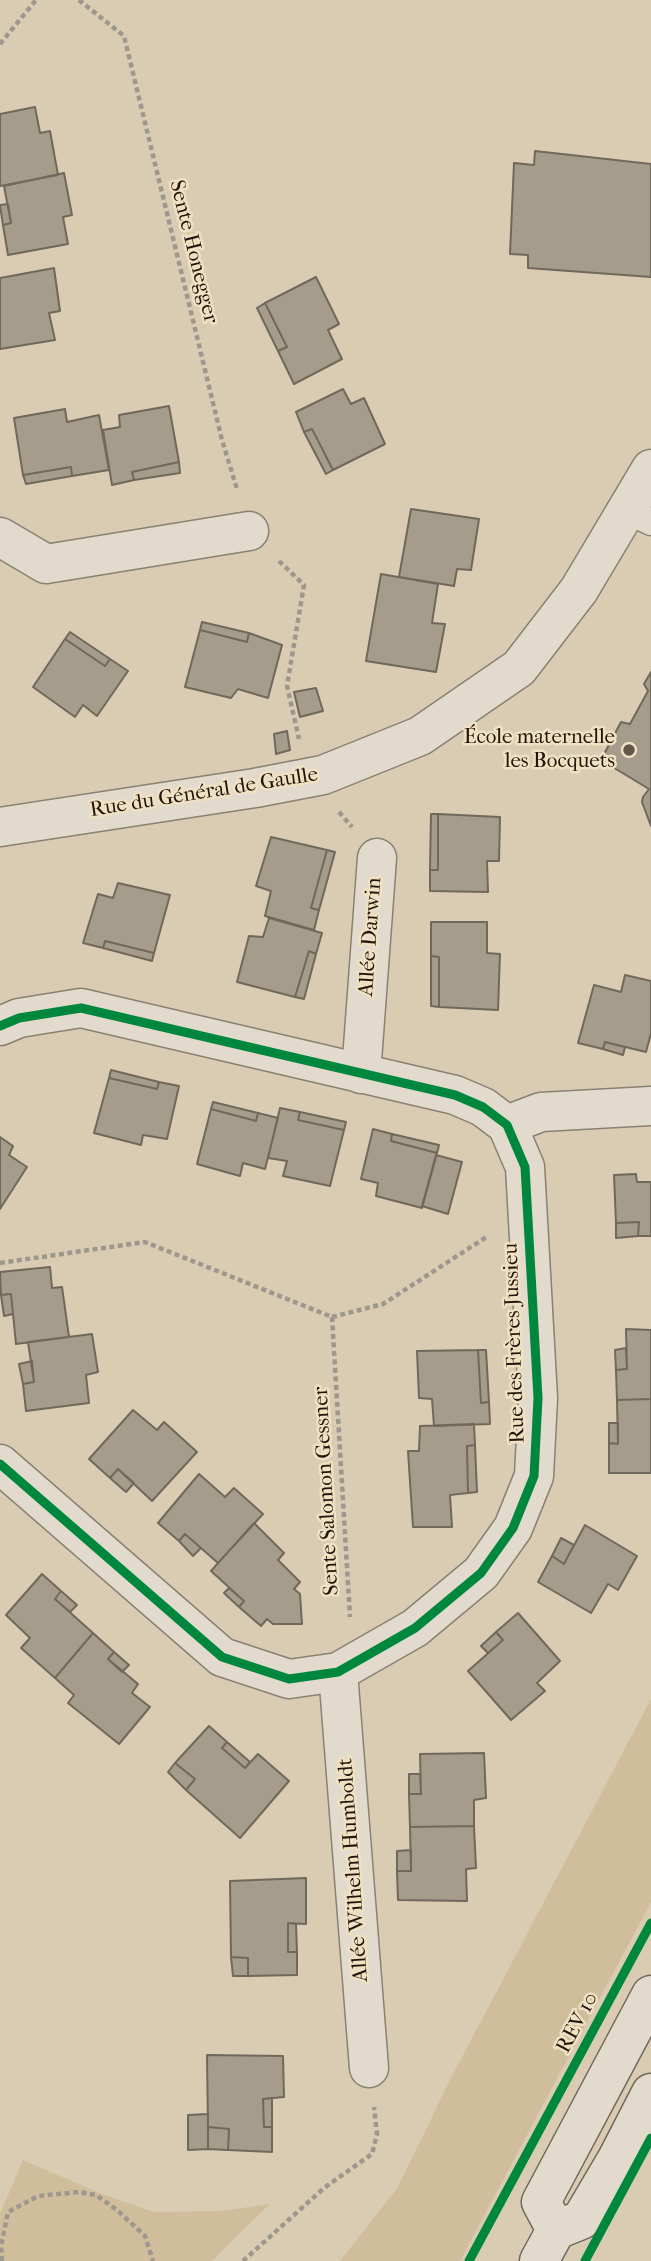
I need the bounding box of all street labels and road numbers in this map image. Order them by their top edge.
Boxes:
street label: Sente Honegger [163,178,223,326]
street label: Rue du Général de Gaulle [88,763,320,823]
street label: Allée Darwin [354,877,388,997]
street label: Rue des Frères Jussieu [499,1242,531,1444]
street label: Sente Salomon Gessner [309,1386,345,1596]
street label: Allée Wilhelm Humboldt [334,1757,374,1983]
street label: REV 10 [552,1988,604,2058]

